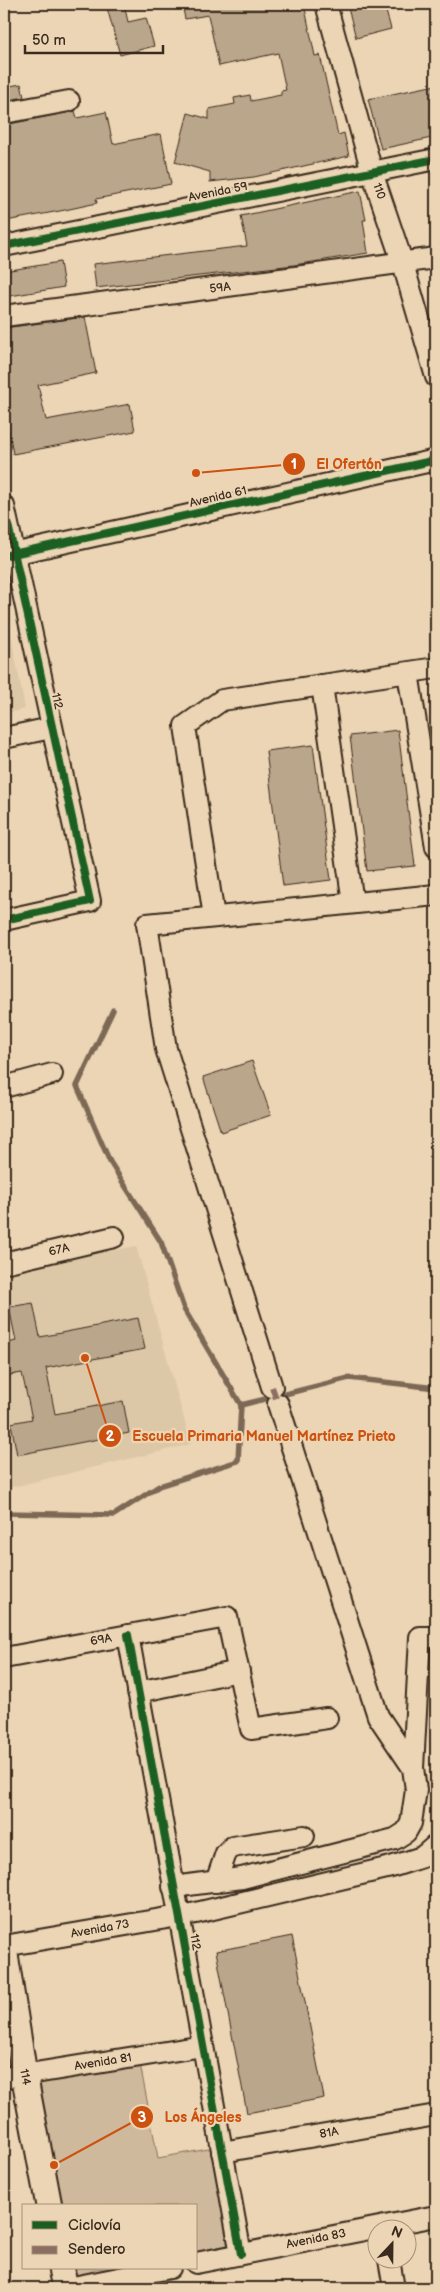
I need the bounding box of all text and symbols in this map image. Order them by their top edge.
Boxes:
scale bar [25,22,162,54]
text: 50 m [32,31,66,50]
street label: Avenida 59 [187,179,249,205]
street label: 110 [369,181,389,201]
street label: 59A [209,279,232,297]
callout: El Ofertón [281,449,392,478]
text: 1 [291,455,297,474]
text: El Ofertón [316,456,382,473]
street label: Avenida 61 [188,483,248,511]
street label: 112 [48,691,66,711]
street label: 67A [47,1240,71,1260]
callout: Escuela Primaria Manuel Martínez Prieto [97,1422,406,1451]
text: 2 [106,1427,115,1446]
text: Escuela Primaria Manuel Martínez Prieto [132,1428,396,1445]
street label: 69A [89,1631,114,1649]
street label: Avenida 73 [70,1916,130,1942]
street label: 112 [186,1933,204,1951]
street label: Avenida 81 [73,2050,133,2074]
street label: 114 [16,2068,34,2087]
callout: Los Ángeles [129,2102,251,2131]
text: Los Ángeles [164,2107,242,2126]
text: 3 [138,2108,147,2127]
street label: 81A [318,2124,340,2142]
legend [22,2204,198,2270]
text: Ciclovía [68,2216,121,2235]
north arrow [368,2220,418,2270]
text: N [389,2223,405,2242]
street label: Avenida 83 [285,2226,347,2252]
text: Sendero [68,2240,126,2259]

